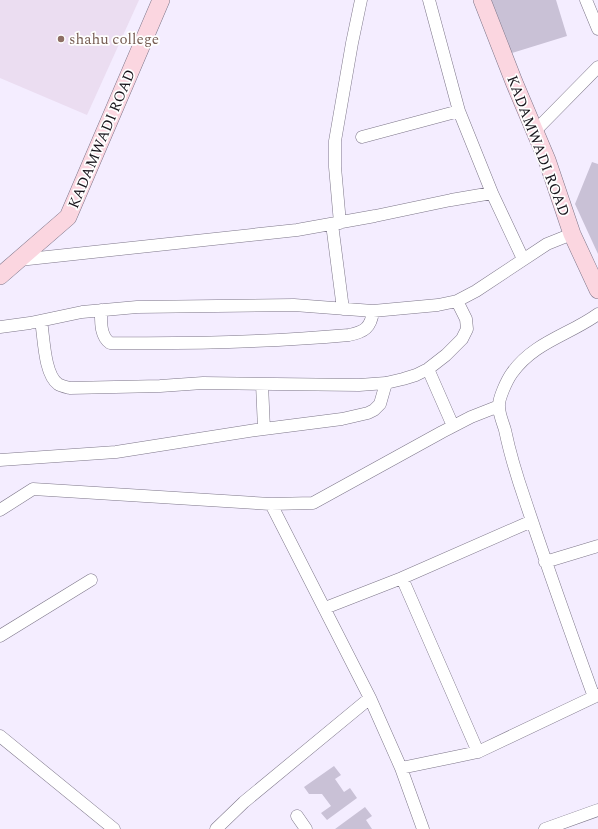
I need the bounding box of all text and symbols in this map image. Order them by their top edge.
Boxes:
place label: shahu college [69,28,159,51]
marker: shahu college [56,34,66,44]
street label: KADAMWADI ROAD [62,66,142,212]
street label: KADAMWADI ROAD [500,72,576,220]

